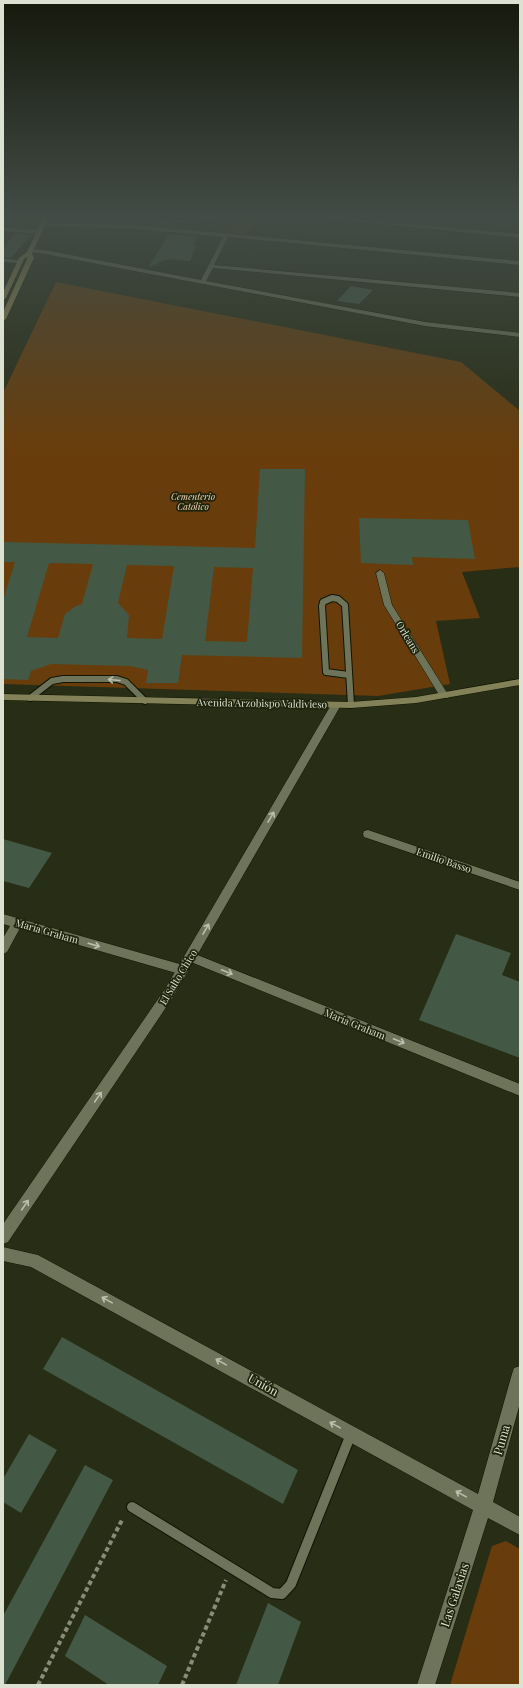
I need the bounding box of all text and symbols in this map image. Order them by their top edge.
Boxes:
park label: Cementerio Católico [171,490,216,512]
street label: Orleans [393,618,423,656]
one-way arrow [108,676,121,683]
street label: Avenida Arzobispo Valdivieso [196,695,328,711]
one-way arrow [268,811,276,823]
street label: Emilio Basso [415,844,474,876]
street label: María Graham [14,915,80,947]
one-way arrow [203,923,211,935]
one-way arrow [88,942,101,949]
street label: El Salto Chico [156,946,200,1007]
one-way arrow [220,968,232,976]
street label: María Graham [322,1005,388,1043]
one-way arrow [392,1038,404,1046]
one-way arrow [94,1092,102,1103]
one-way arrow [21,1200,29,1211]
one-way arrow [101,1296,113,1304]
one-way arrow [215,1358,227,1366]
street label: Unión [245,1369,282,1399]
one-way arrow [329,1420,341,1428]
street label: Puma [489,1423,513,1457]
one-way arrow [455,1490,467,1497]
street label: Las Galaxias [436,1561,472,1629]

